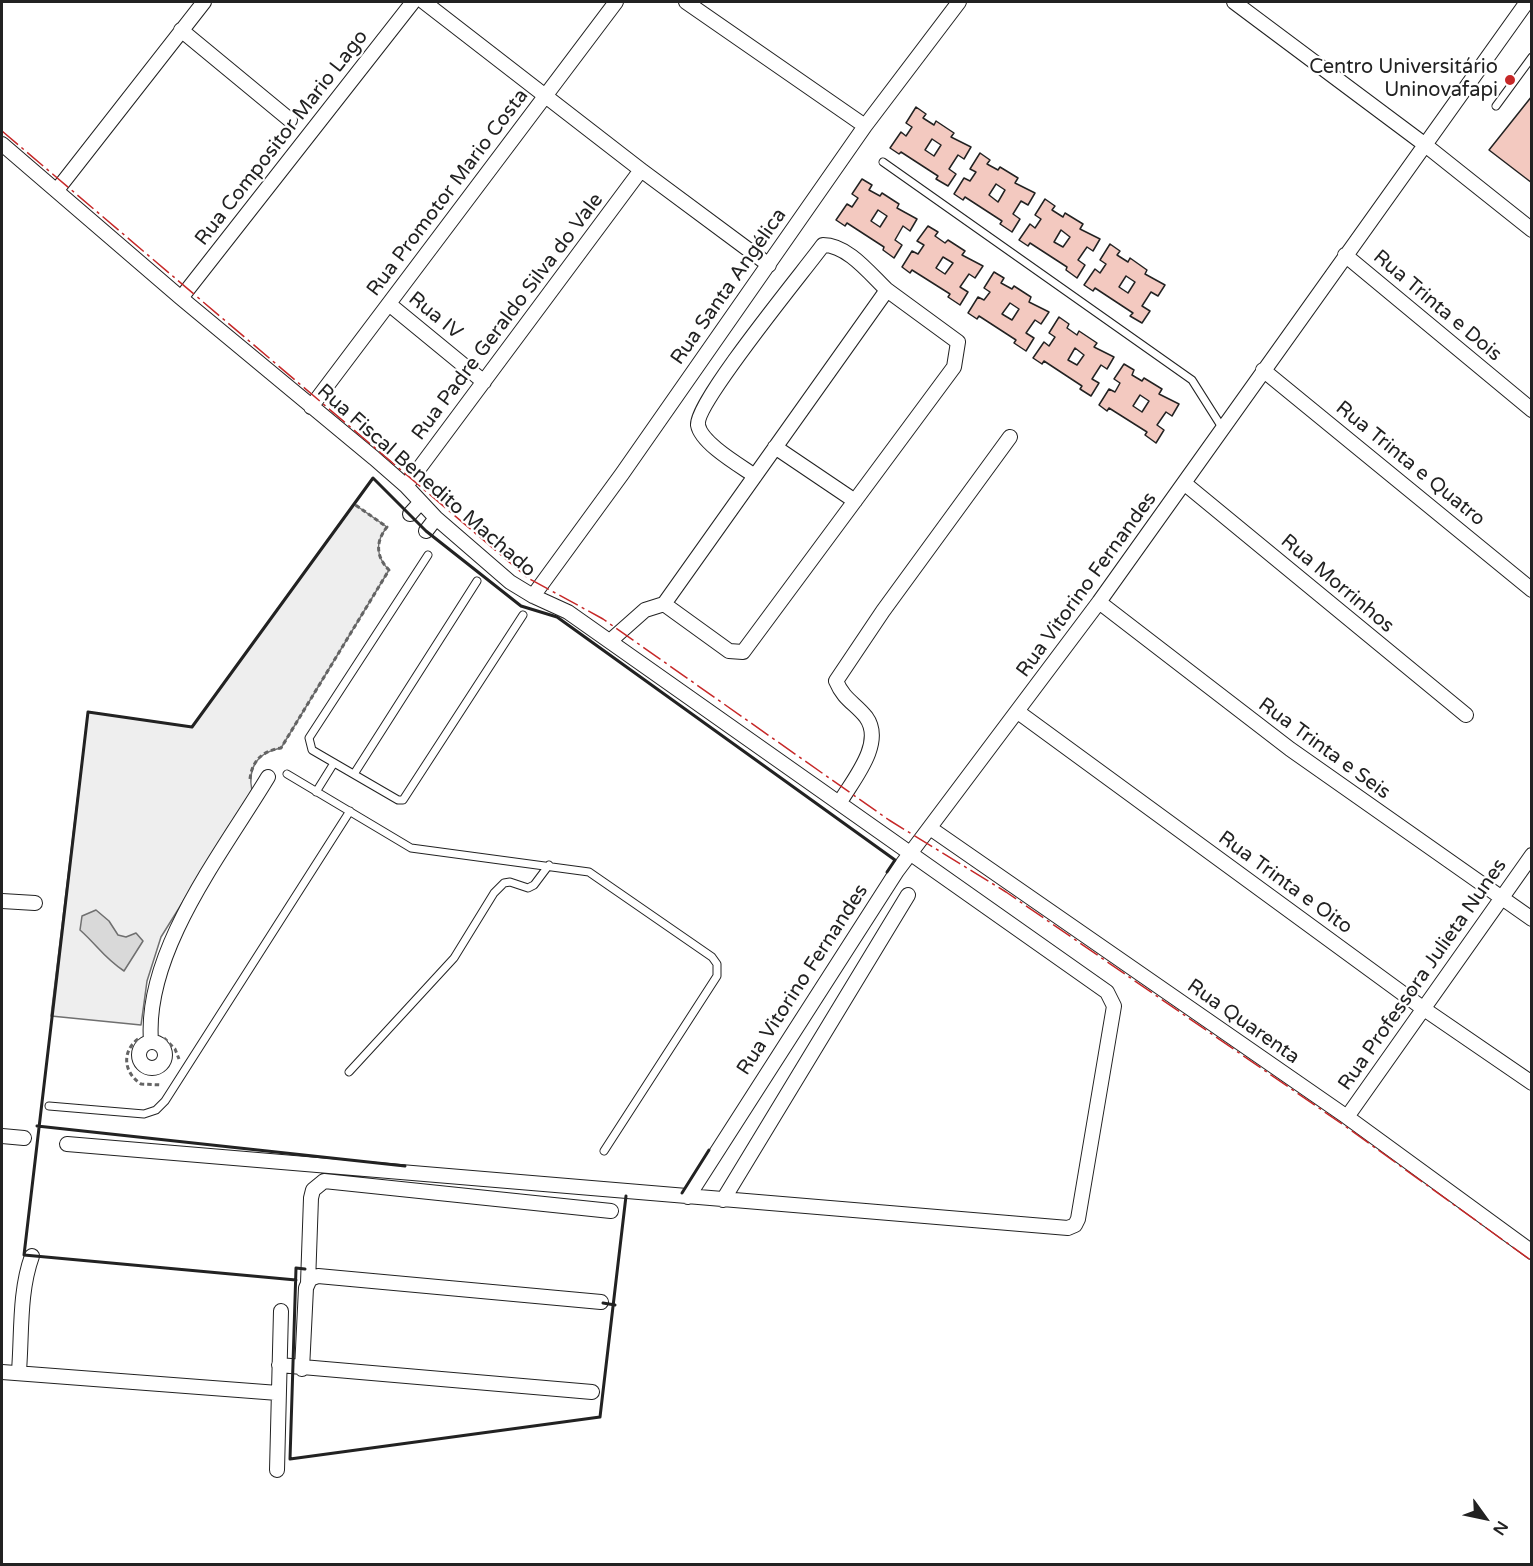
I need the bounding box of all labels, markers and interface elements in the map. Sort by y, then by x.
street label: Rua Compositor Mario Lago [190,25,374,251]
place label: Centro Universitário Uninovafapi [1309,56,1498,103]
marker: Centro Universitário Uninovafapi [1503,73,1517,87]
street label: Rua Promotor Mario Costa [362,85,534,301]
street label: Rua Padre Geraldo Silva do Vale [407,189,609,445]
street label: Rua Santa Angélica [666,204,792,370]
street label: Rua Trinta e Dois [1368,245,1506,367]
street label: Rua IV [403,287,467,345]
street label: Rua Fiscal Benedito Machado [312,379,540,583]
street label: Rua Trinta e Quatro [1330,396,1490,532]
street label: Rua Vitorino Fernandes [1012,488,1162,682]
street label: Rua Morrinhos [1275,530,1399,638]
street label: Rua Trinta e Seis [1253,693,1395,805]
street label: Rua Trinta e Oito [1213,826,1357,940]
street label: Rua Professora Julieta Nunes [1334,855,1512,1095]
street label: Rua Vitorino Fernandes [732,880,874,1080]
street label: Rua Quarenta [1182,974,1304,1070]
north arrow [1455,1488,1515,1548]
text: N [1488,1517,1512,1539]

